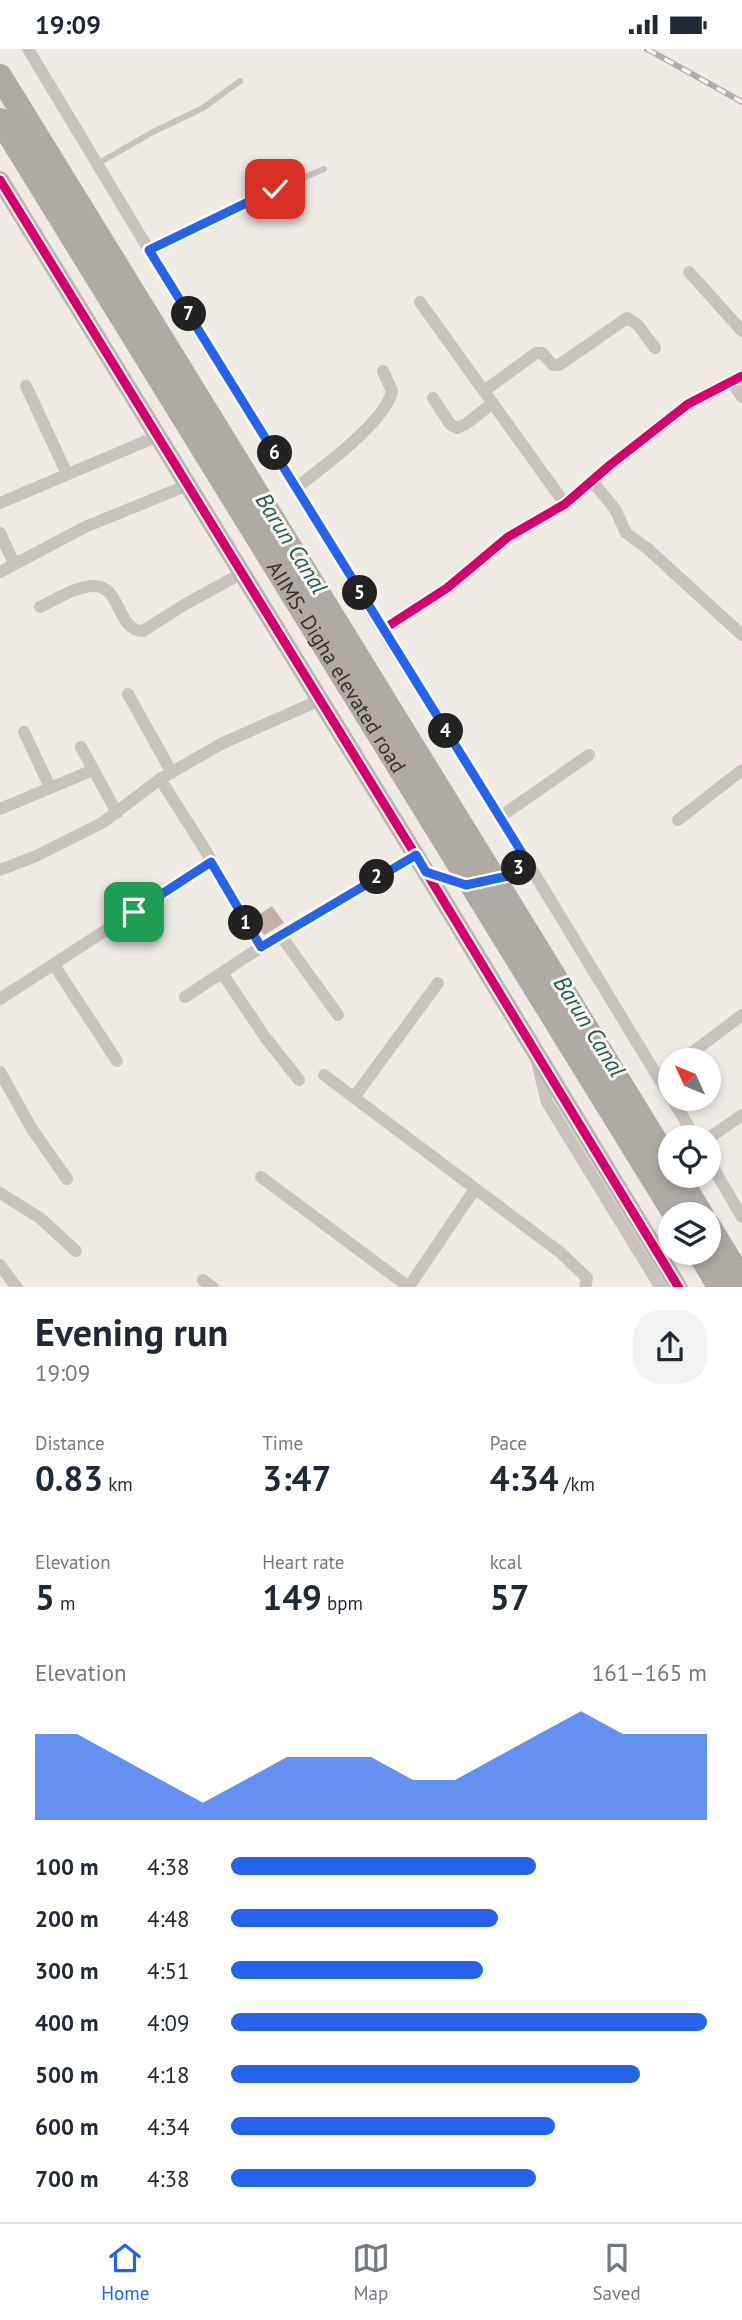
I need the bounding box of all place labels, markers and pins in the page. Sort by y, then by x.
pin [245,159,305,219]
pin: 7 [172,296,206,331]
pin: 6 [258,435,292,471]
pin: 5 [342,575,378,611]
pin: 4 [428,713,464,749]
pin: 3 [502,851,536,885]
pin: 2 [360,859,394,895]
pin [104,882,164,942]
pin: 1 [229,905,264,941]

